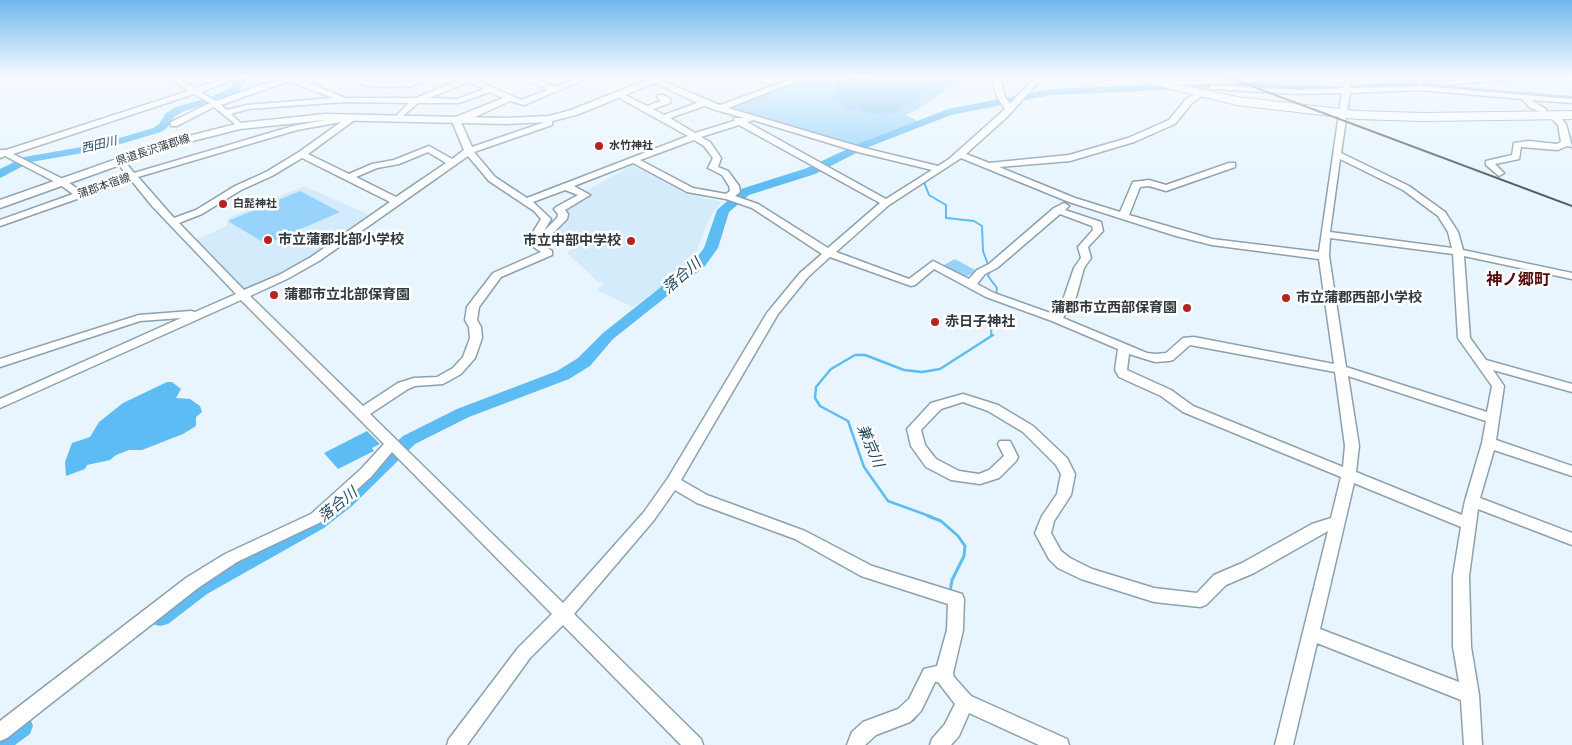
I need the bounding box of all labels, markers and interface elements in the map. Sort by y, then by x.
street label: 県道長沢蒲郡線 [114,132,192,168]
water label: 西田川 [80,134,118,156]
place label: 水竹神社 [609,139,653,153]
marker: 水竹神社 [593,140,605,152]
street label: 蒲郡本宿線 [76,171,132,201]
place label: 白髭神社 [233,197,277,211]
marker: 白髭神社 [217,198,229,210]
place label: 市立蒲郡北部小学校 [278,232,404,248]
place label: 市立中部中学校 [523,233,621,249]
marker: 市立蒲郡北部小学校 [262,234,274,246]
marker: 市立中部中学校 [625,235,637,247]
water label: 落合川 [659,254,705,298]
district label: 神ノ郷町 [1486,270,1550,290]
place label: 蒲郡市立北部保育園 [284,287,410,303]
marker: 蒲郡市立北部保育園 [268,289,280,301]
place label: 市立蒲郡西部小学校 [1296,290,1422,306]
marker: 市立蒲郡西部小学校 [1280,292,1292,304]
place label: 蒲郡市立西部保育園 [1051,300,1177,316]
marker: 蒲郡市立西部保育園 [1181,302,1193,314]
place label: 赤日子神社 [945,314,1015,330]
marker: 赤日子神社 [929,316,941,328]
water label: 兼京川 [853,422,887,470]
water label: 落合川 [315,484,361,526]

